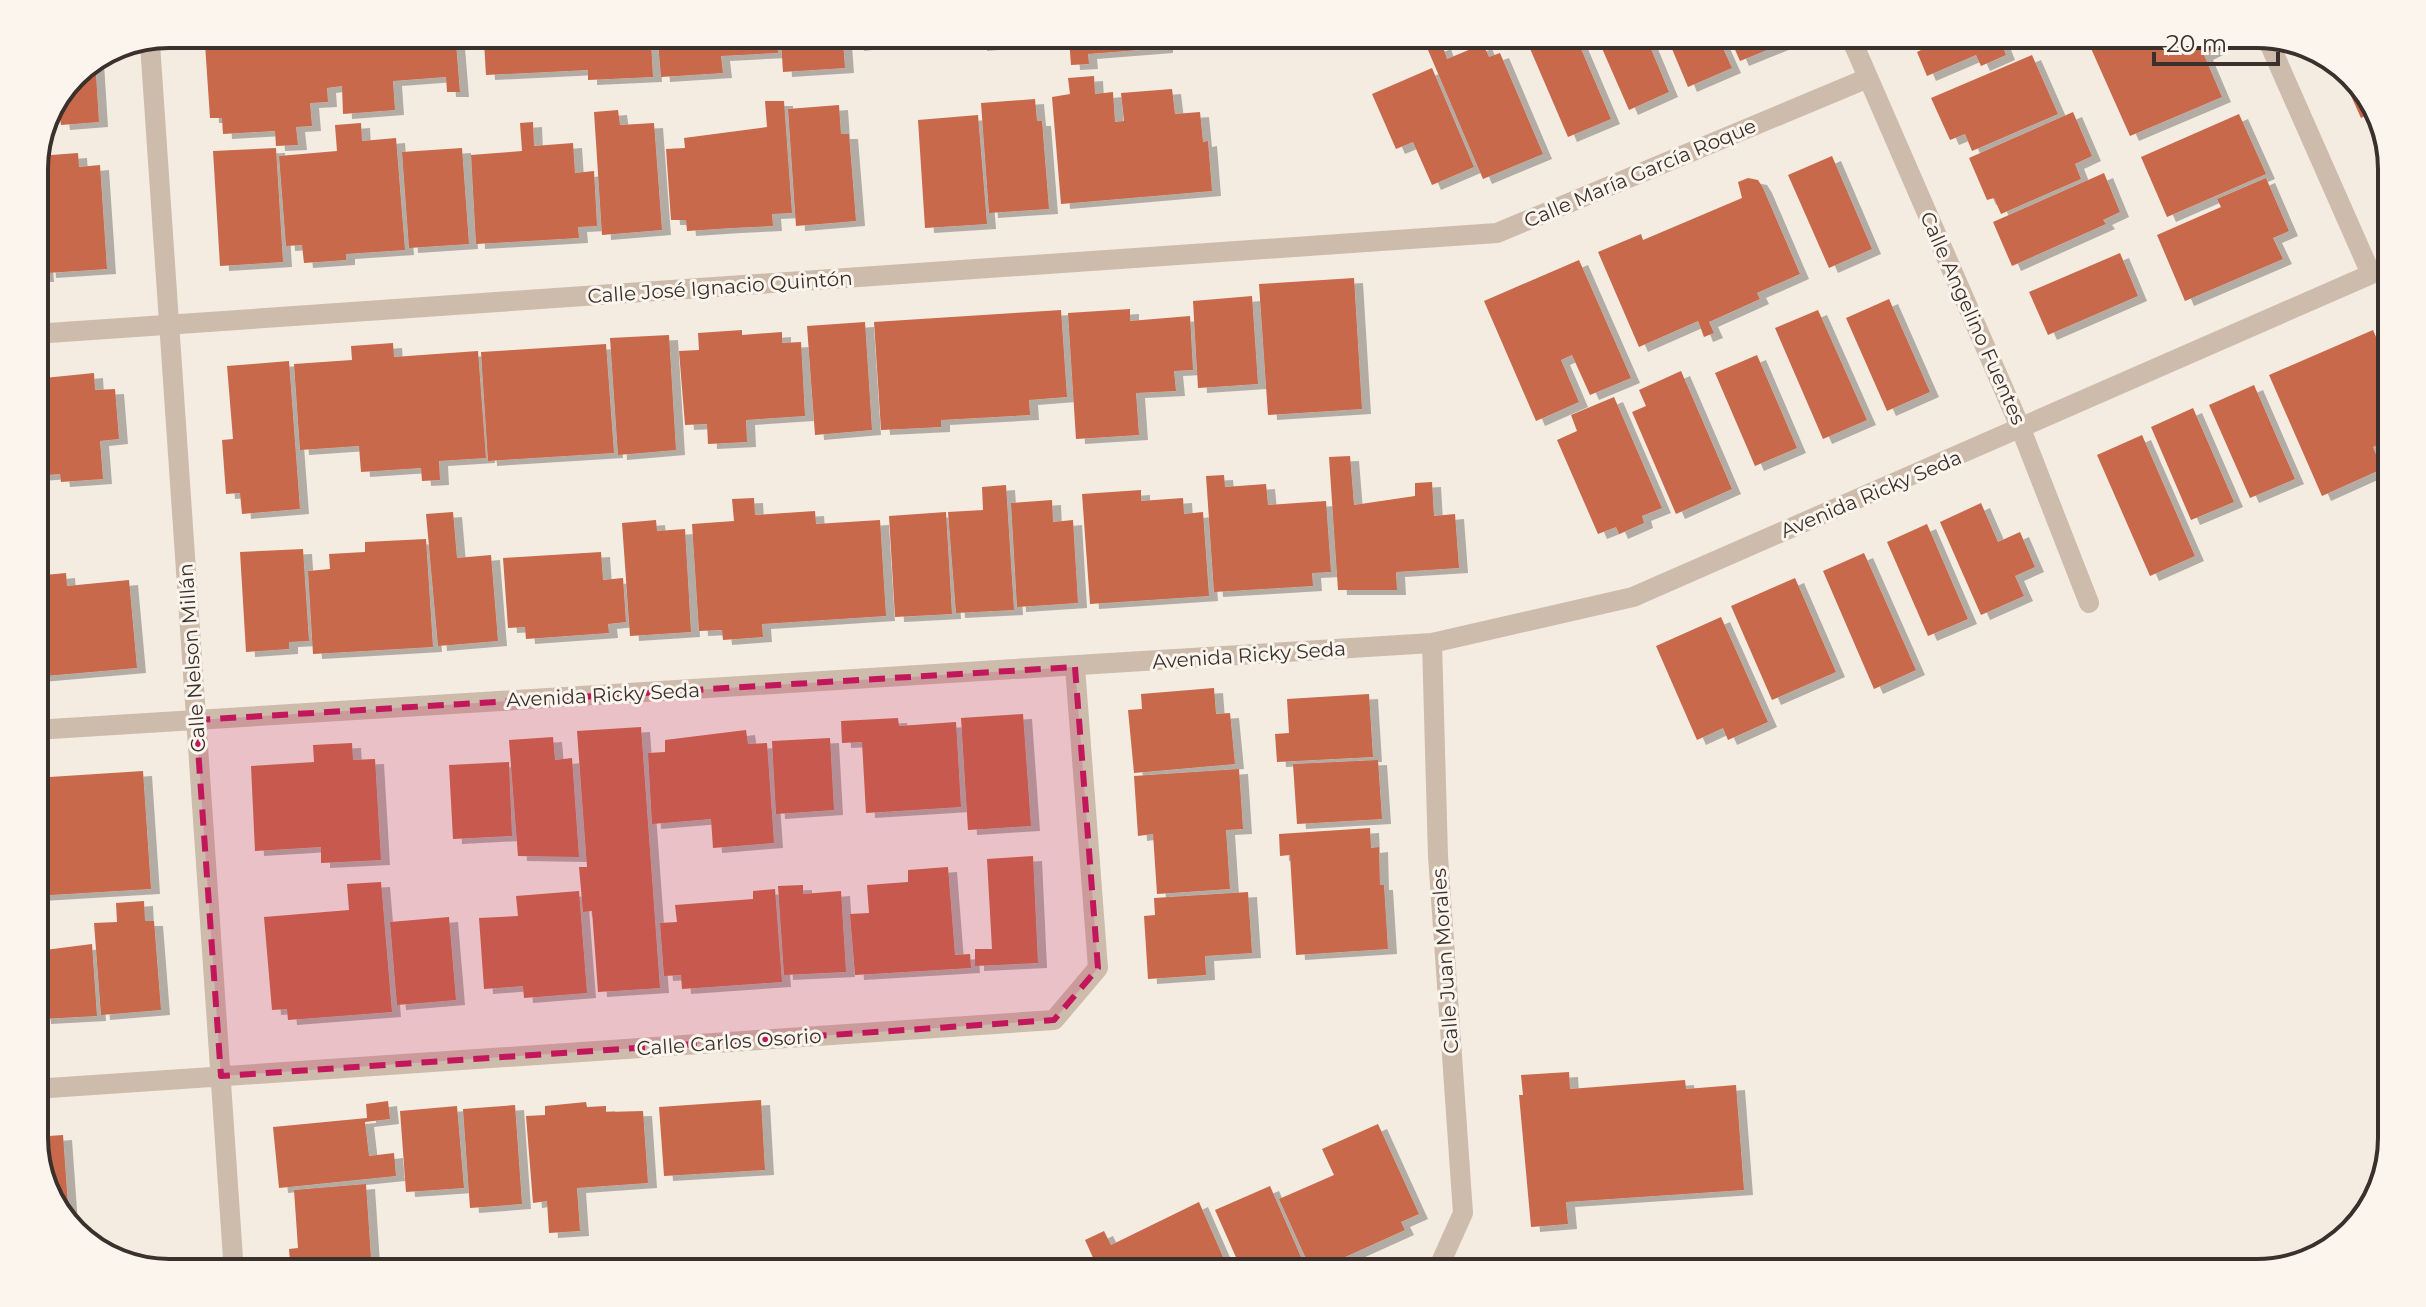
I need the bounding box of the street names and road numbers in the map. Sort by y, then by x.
street label: Calle María García Roque [1520,113,1760,233]
street label: Calle Angelino Fuentes [1915,208,2031,428]
street label: Calle José Ignacio Quintón [587,266,853,308]
street label: Avenida Ricky Seda [1777,445,1965,543]
street label: Calle Nelson Millán [173,563,211,753]
street label: Avenida Ricky Seda [1151,636,1347,674]
street label: Avenida Ricky Seda [505,678,701,712]
street label: Calle Juan Morales [1427,867,1463,1055]
street label: Calle Carlos Osorio [636,1024,822,1060]

